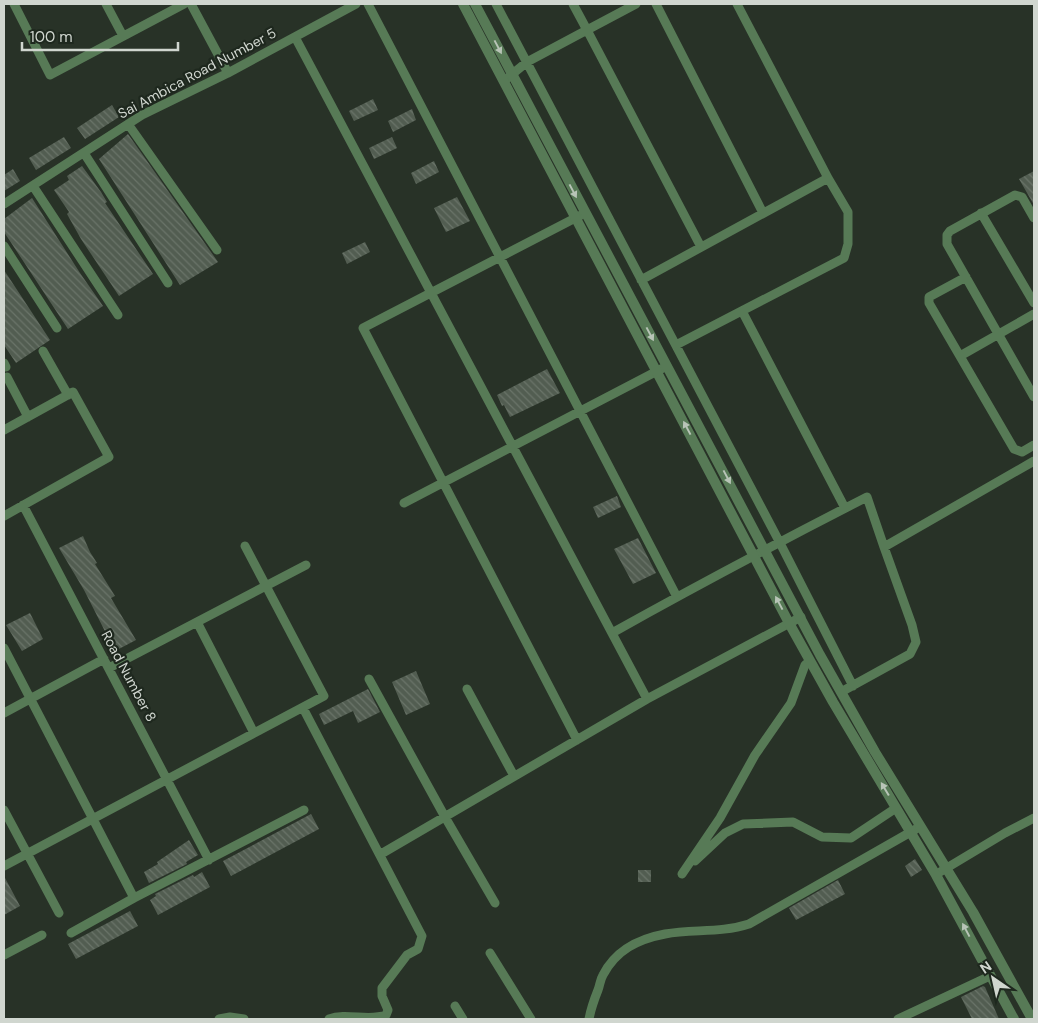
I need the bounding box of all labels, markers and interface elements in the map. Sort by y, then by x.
scale bar [22,20,179,52]
street label: Sai Ambica Road Number 5 [115,24,279,122]
text: 100 m [30,27,73,47]
one-way arrow [493,40,502,53]
one-way arrow [569,183,577,198]
one-way arrow [645,327,654,341]
one-way arrow [683,420,691,435]
one-way arrow [723,470,731,484]
one-way arrow [774,596,783,609]
street label: Road Number 8 [97,627,161,725]
one-way arrow [881,783,890,796]
one-way arrow [961,924,970,937]
north arrow [968,953,1018,1003]
text: N [976,957,995,978]

